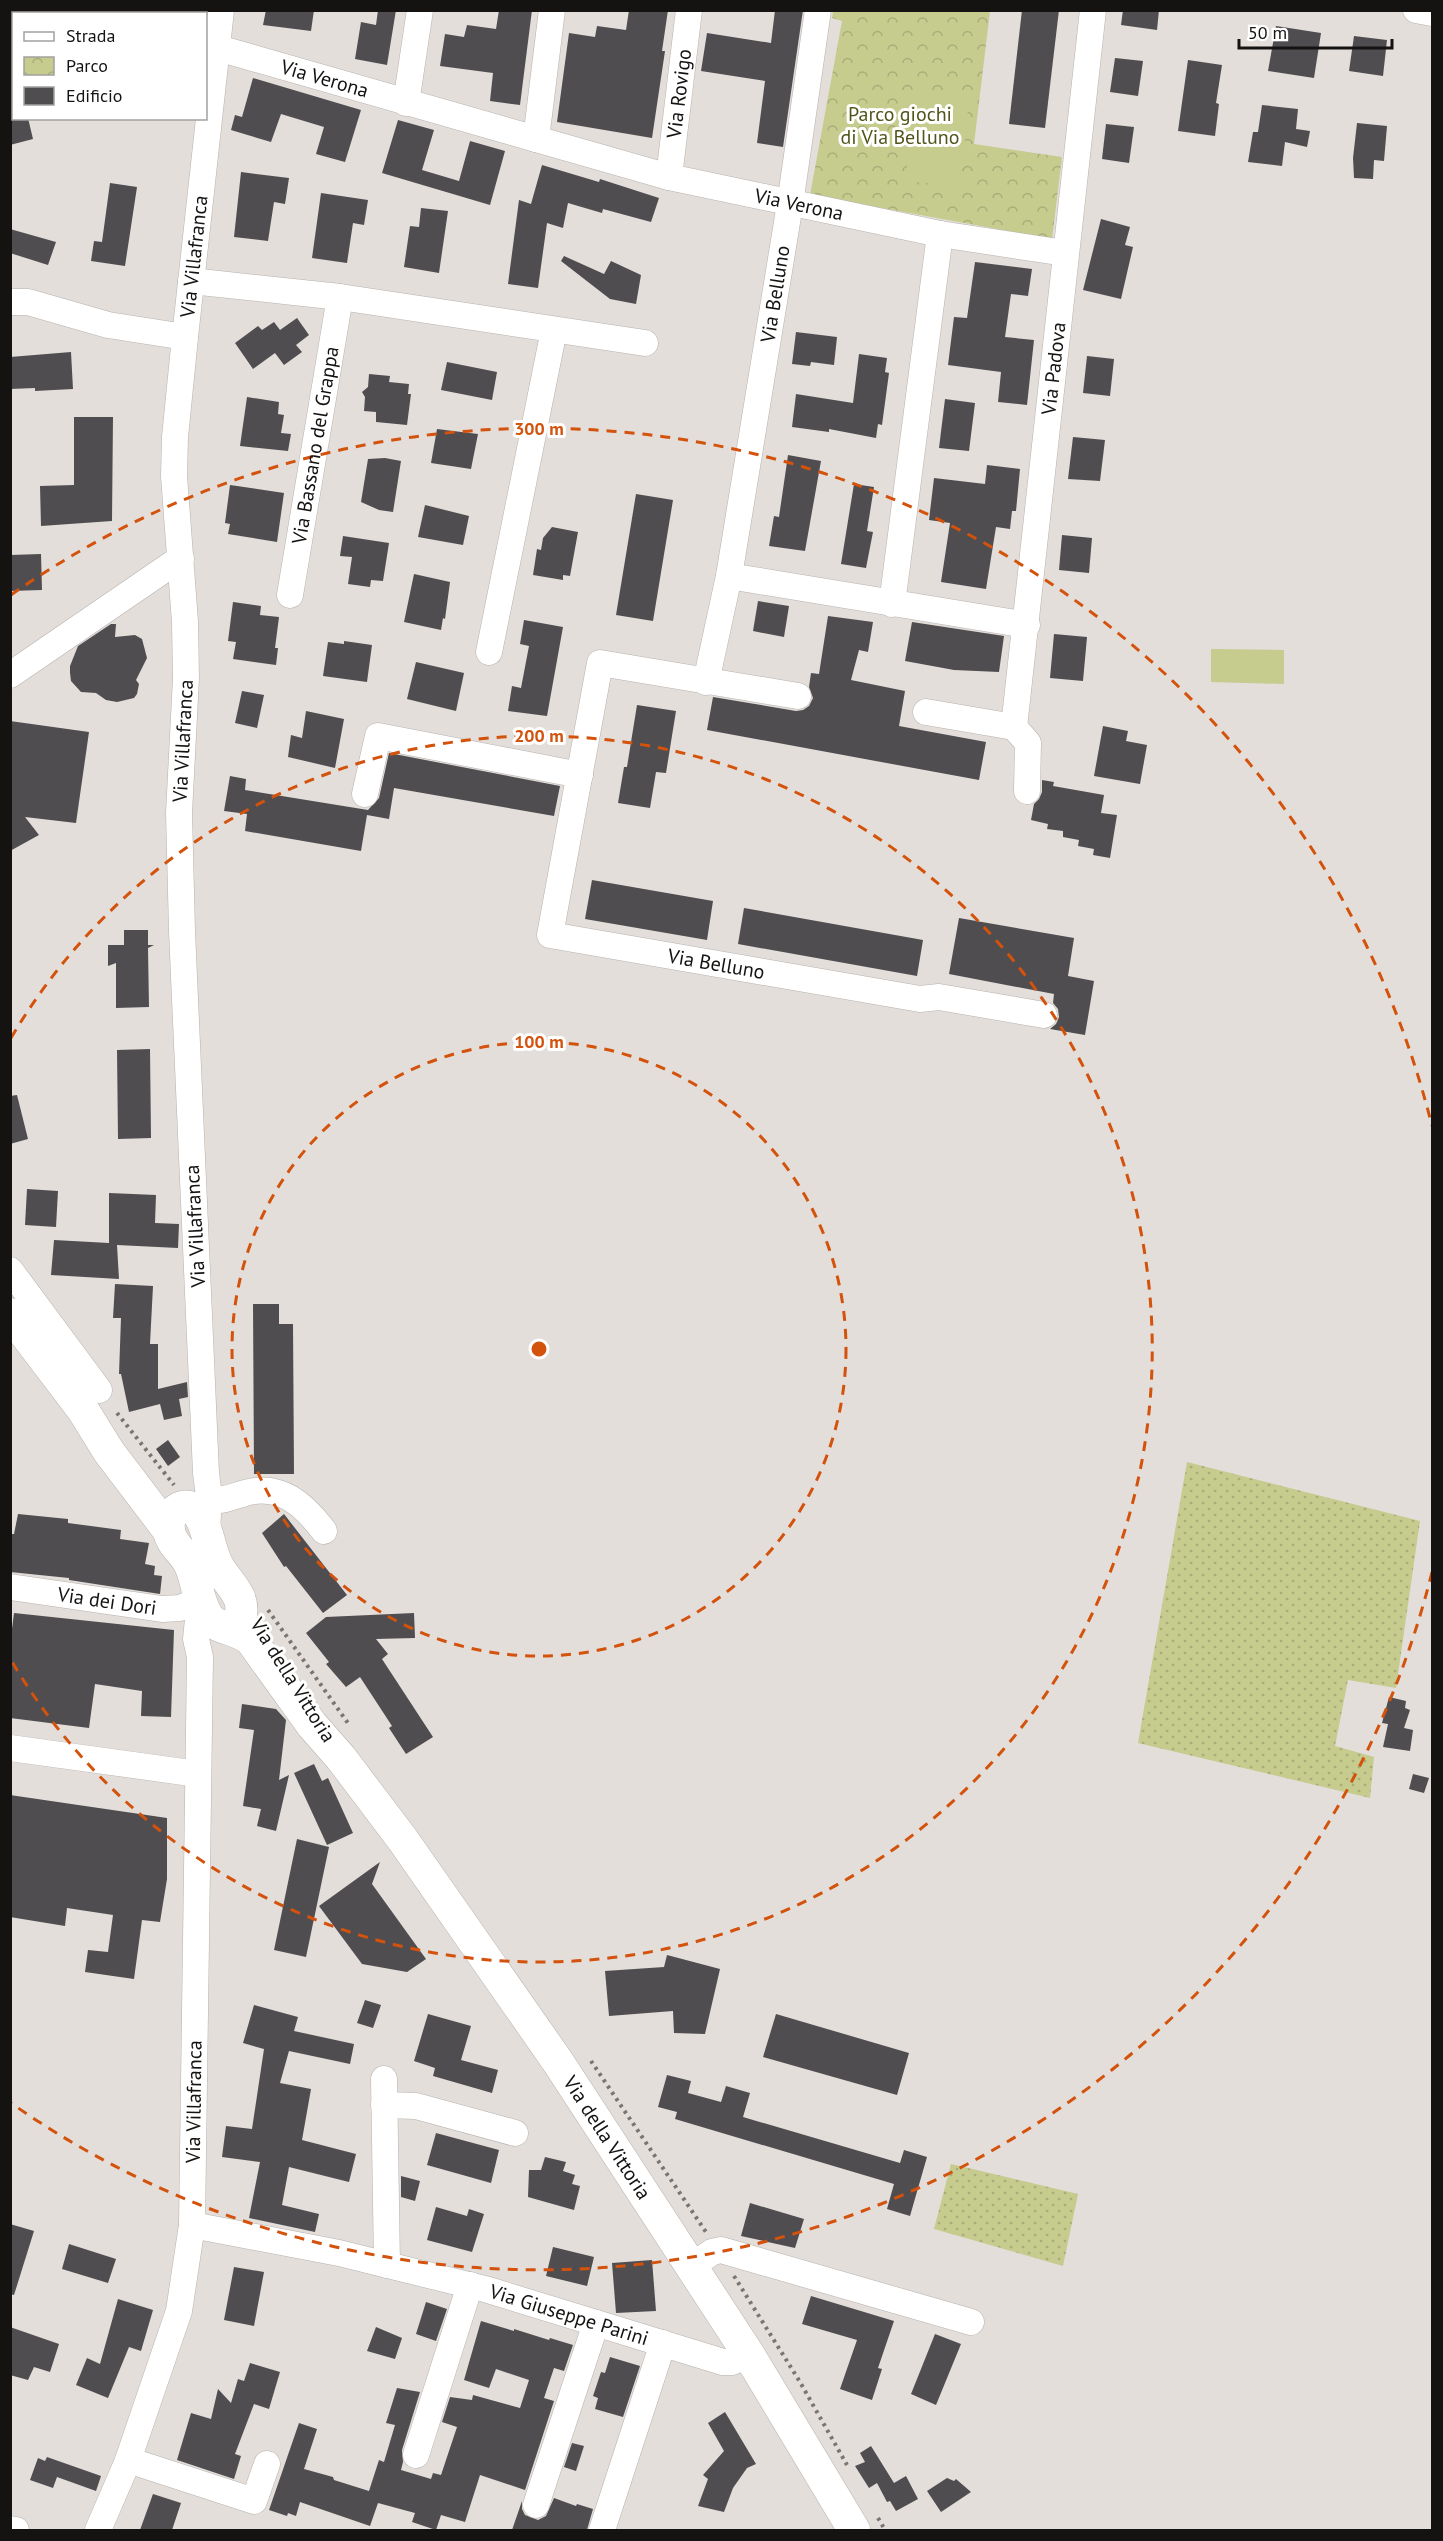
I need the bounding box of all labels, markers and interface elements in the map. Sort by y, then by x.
legend [12,12,207,120]
scale bar [1239,12,1392,50]
text: 50 m [1248,21,1287,44]
text: Strada [66,24,115,47]
street label: Via Rovigo [661,47,697,141]
street label: Via Verona [277,53,372,103]
text: Parco [66,54,108,77]
text: Edificio [66,84,122,107]
park label: Parco giochi di Via Belluno [841,101,959,150]
street label: Via Verona [751,182,846,226]
street label: Via Villafranca [174,194,214,320]
street label: Via Belluno [754,244,796,345]
street label: Via Padova [1035,321,1072,417]
street label: Via Bassano del Grappa [286,344,345,547]
text: 300 m [514,417,564,440]
street label: Via Villafranca [167,679,199,804]
text: 200 m [514,724,564,747]
street label: Via Belluno [665,942,767,985]
text: 100 m [514,1030,564,1053]
street label: Via Villafranca [179,1164,211,1289]
centre of rings [529,1339,549,1359]
street label: Via dei Dori [55,1581,158,1621]
street label: Via della Vittoria [244,1612,342,1747]
street label: Via Villafranca [180,2040,208,2164]
street label: Via della Vittoria [557,2070,657,2204]
street label: Via Giuseppe Parini [485,2278,652,2351]

